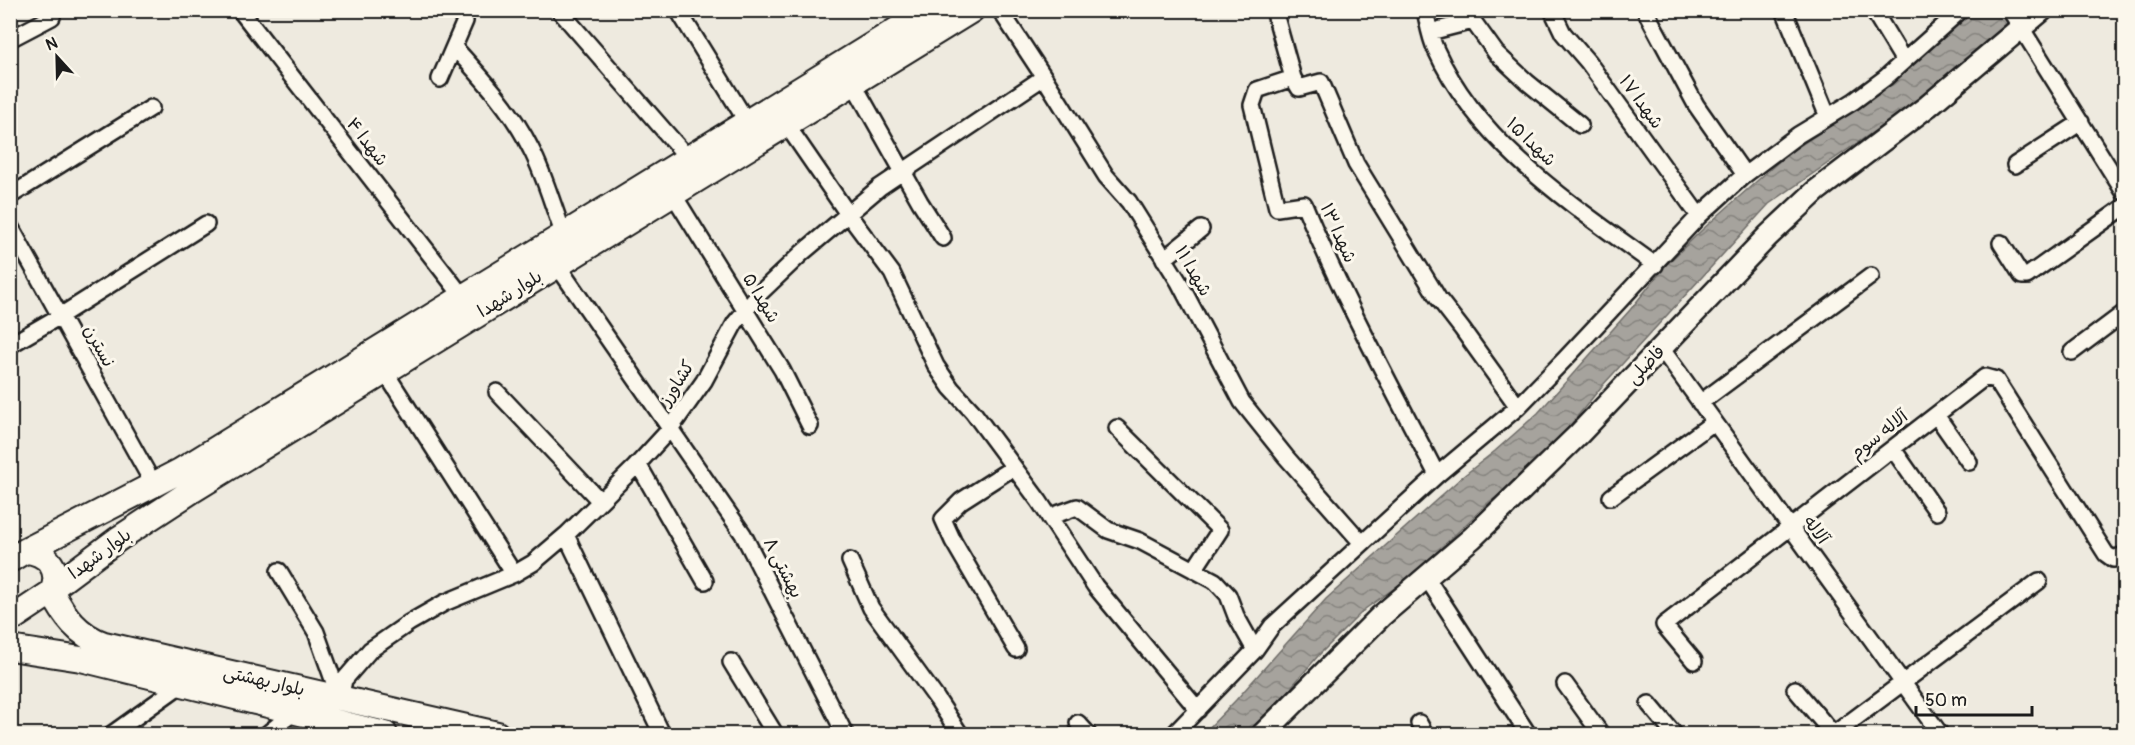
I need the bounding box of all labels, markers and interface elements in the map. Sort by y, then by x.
north arrow [27,27,87,87]
text: N [43,33,61,55]
street label: شهدا ۱۷ [1614,71,1668,133]
street label: شهدا ۴ [341,113,393,171]
street label: شهدا ۱۵ [1501,113,1561,171]
street label: شهدا ۱۳ [1315,200,1361,266]
street label: شهدا ۱۱ [1169,241,1217,301]
street label: بلوار شهدا [473,265,547,323]
street label: شهدا ۵ [737,269,785,327]
street label: نسترن [78,321,120,371]
street label: فاضلی [1622,340,1670,390]
street label: کشاورز [653,356,700,412]
street label: آلاله سوم [1845,404,1915,467]
street label: آلاله [1798,511,1835,550]
street label: بلوار شهدا [64,523,136,585]
street label: بهشتی ۸ [758,534,808,602]
street label: بلوار بهشتی [221,660,307,702]
scale bar [1916,679,2032,717]
text: 50 m [1925,689,1967,712]

